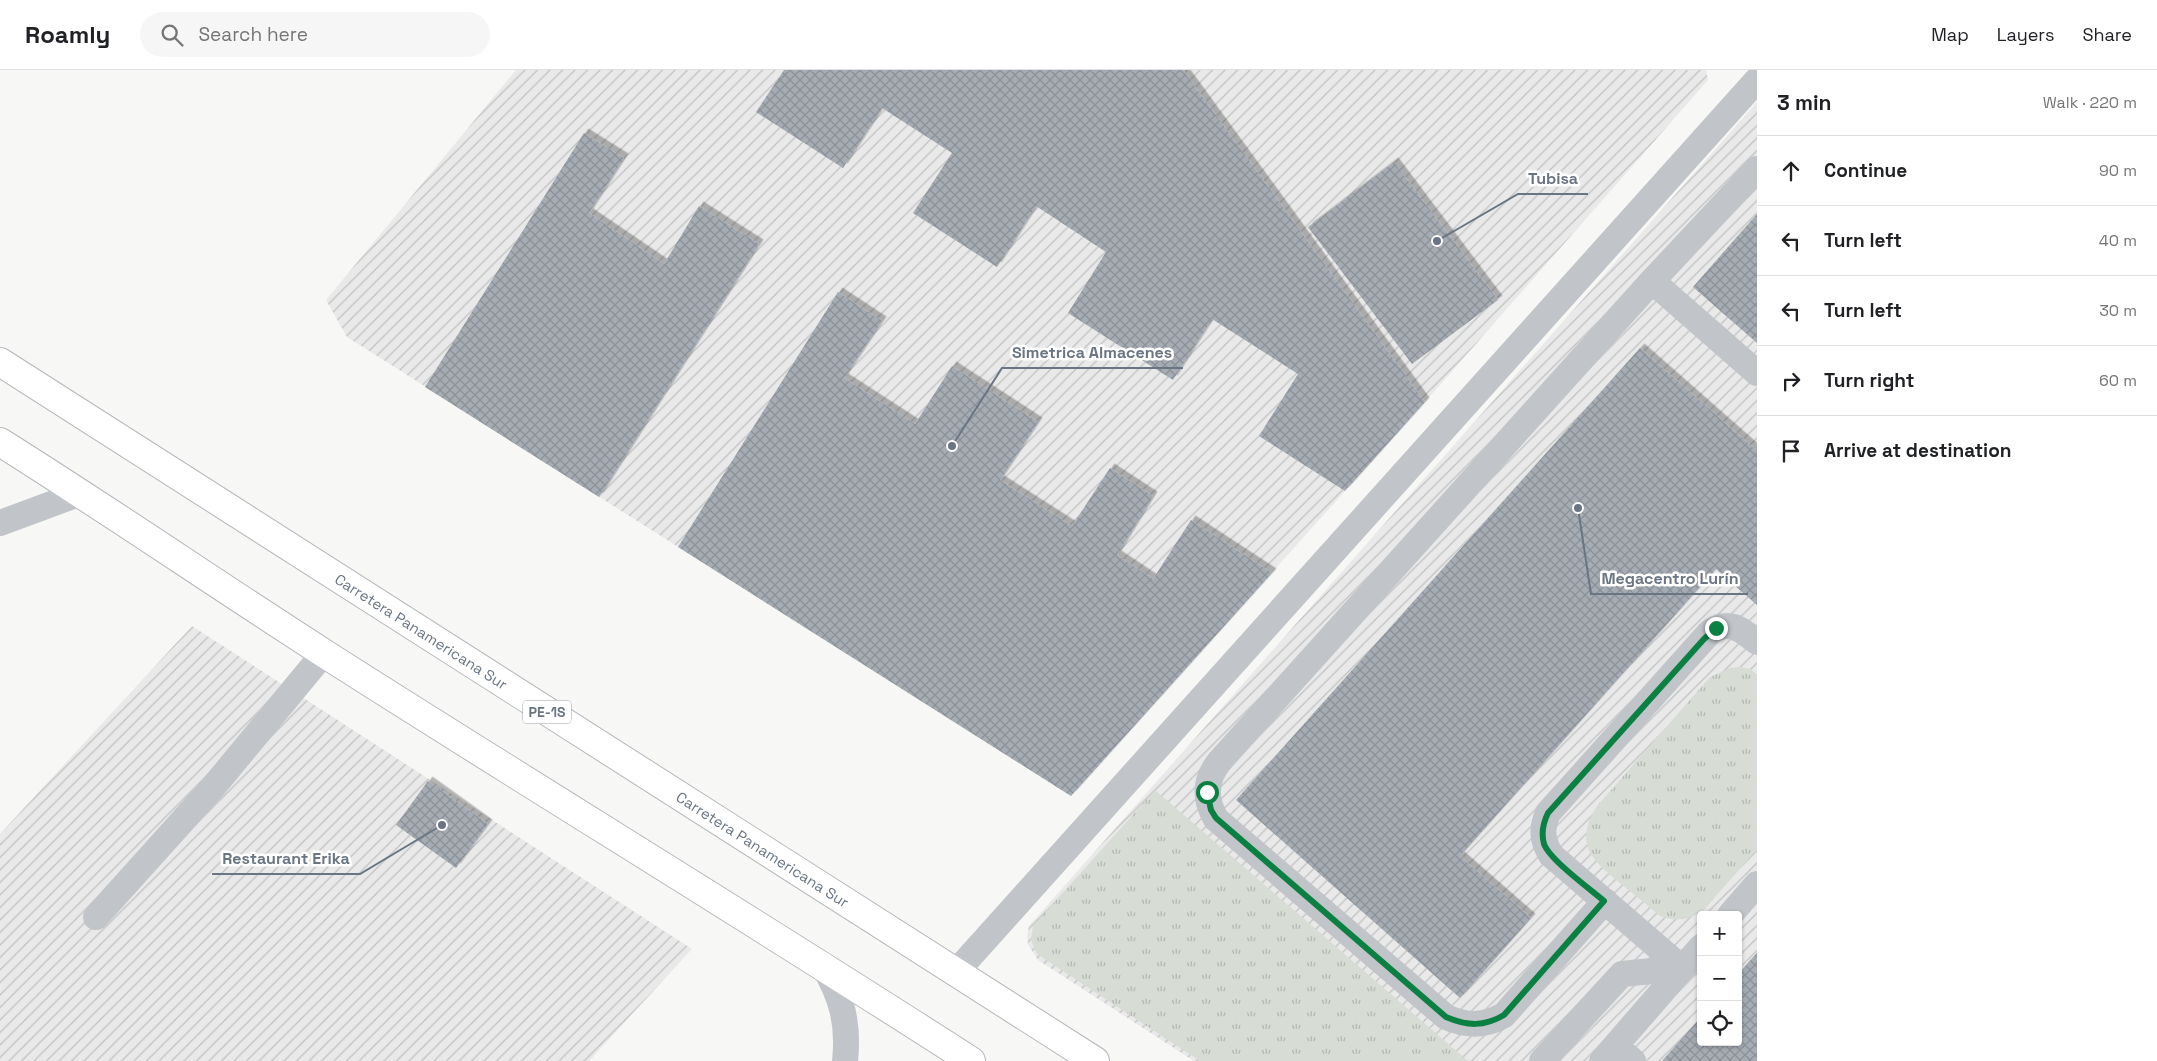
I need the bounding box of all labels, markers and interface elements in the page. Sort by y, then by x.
search box [140,12,490,57]
text: Roamly [25,19,110,50]
icon: search [158,21,186,49]
text: Search here [198,22,308,47]
text: Map [1931,23,1969,46]
text: Layers [1997,23,2054,46]
text: Share [2082,23,2132,46]
text: 3 min [1777,89,1832,116]
text: Walk · 220 m [2043,92,2137,113]
icon: ahead [1777,157,1805,185]
text: Continue [1824,158,1907,183]
text: 90 m [2099,160,2137,181]
callout: Tubisa [1518,163,1588,194]
text: Tubisa [1528,168,1578,189]
icon: left [1777,227,1805,255]
text: Turn left [1824,228,1902,253]
text: 40 m [2099,230,2137,251]
icon: left [1777,297,1805,325]
text: Turn left [1824,298,1902,323]
text: 30 m [2099,300,2137,321]
callout: Simetrica Almacenes [1002,337,1183,368]
text: Simetrica Almacenes [1012,342,1172,363]
icon: right [1777,367,1805,395]
text: Turn right [1824,368,1914,393]
text: 60 m [2099,370,2137,391]
icon: arrive [1777,437,1805,465]
text: Arrive at destination [1824,438,2012,463]
callout: Megacentro Lurín [1591,563,1748,594]
text: Megacentro Lurín [1601,568,1739,589]
street label: Carretera Panamericana Sur [332,569,512,693]
route end [1705,617,1728,640]
road number: PE-1S [523,700,571,724]
route start [1196,781,1219,804]
street label: Carretera Panamericana Sur [673,787,853,911]
callout: Restaurant Erika [212,843,360,874]
text: Restaurant Erika [222,848,350,869]
map controls [1697,911,1742,1046]
button: + [1697,911,1742,956]
button: − [1697,956,1742,1001]
button: locate [1697,1001,1742,1046]

